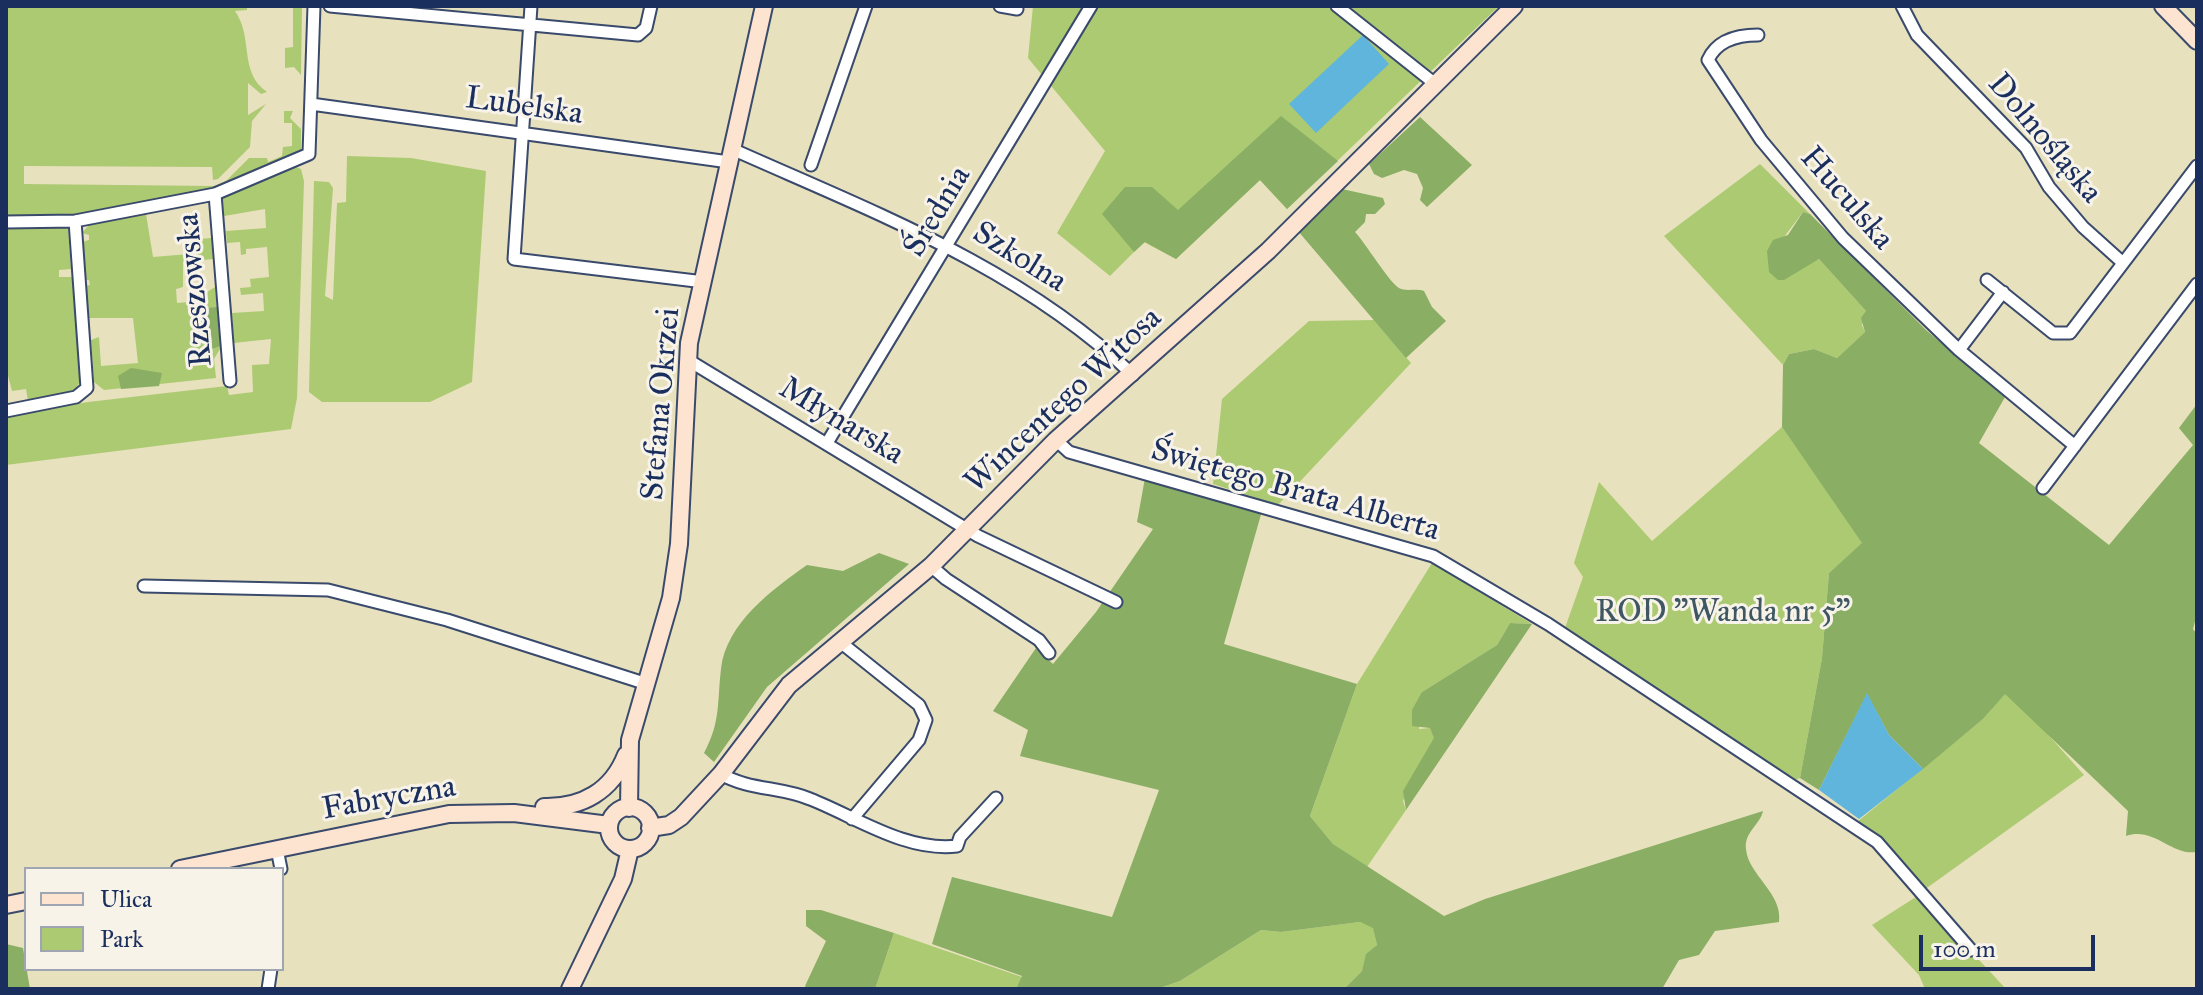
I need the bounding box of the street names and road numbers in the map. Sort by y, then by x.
street label: Dolnośląska [1979,66,2109,212]
street label: Lubelska [463,80,585,134]
street label: Huculska [1791,140,1901,258]
street label: Średnia [896,160,980,264]
street label: Rzeszowska [170,211,222,369]
street label: Szkolna [965,214,1073,302]
street label: Wincentego Witosa [958,300,1170,502]
street label: Stefana Okrzei [634,306,690,502]
street label: Młynarska [772,370,910,474]
street label: Świętego Brata Alberta [1146,431,1444,551]
street label: Fabryczna [319,768,459,830]

